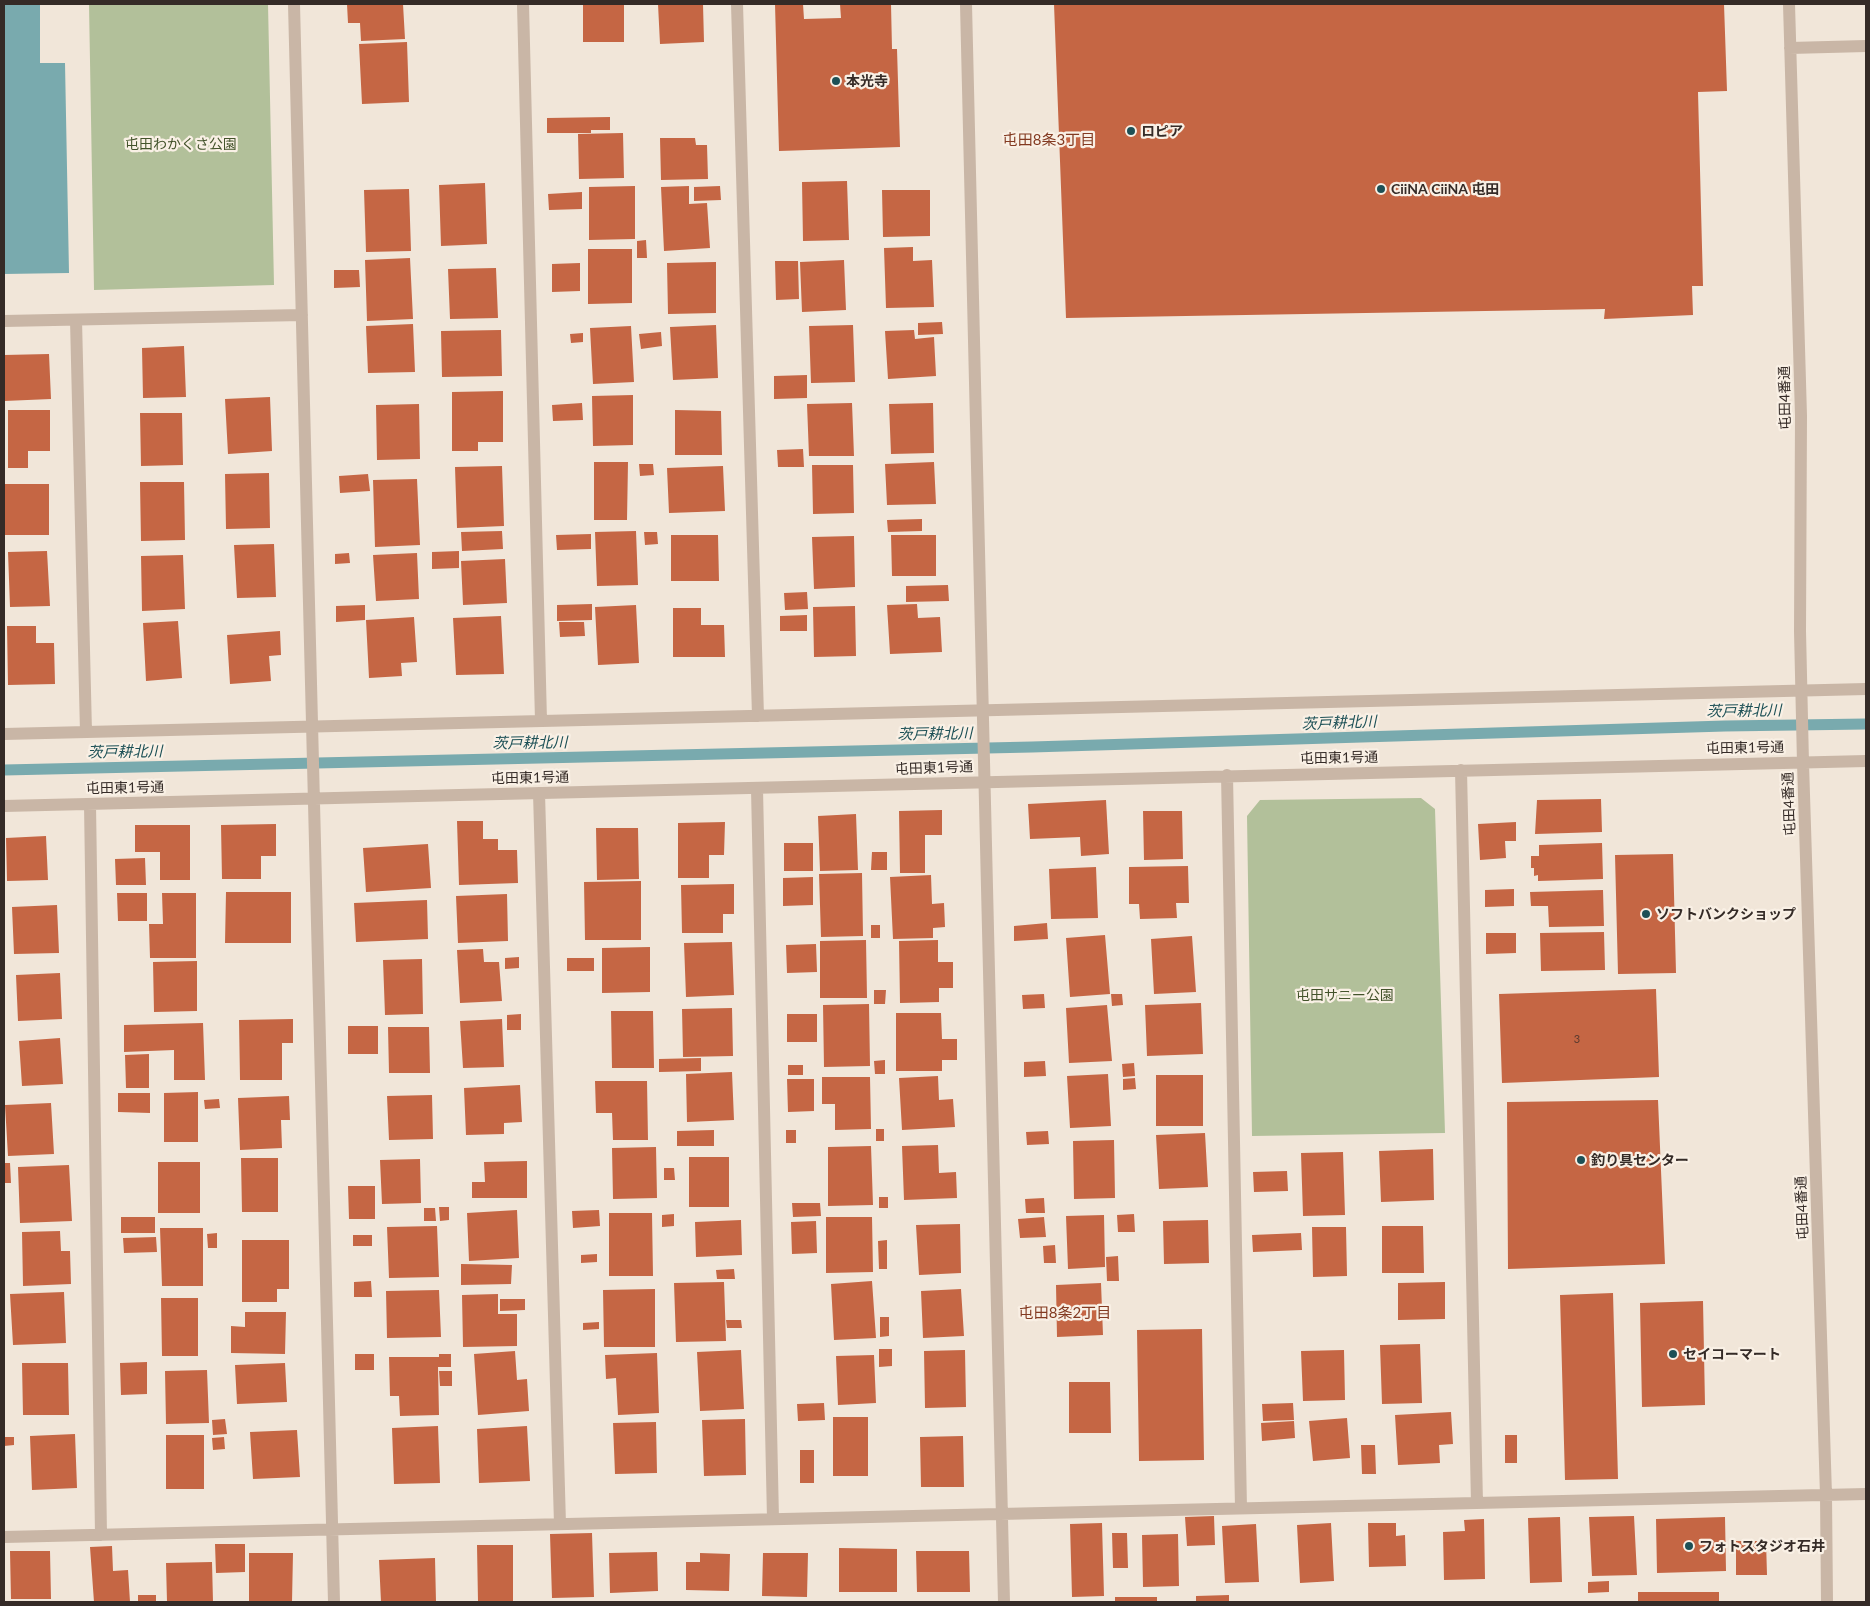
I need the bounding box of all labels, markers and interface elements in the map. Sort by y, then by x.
place label: 本光寺 [846,73,888,89]
marker: 本光寺 [830,75,842,87]
place label: ロピア [1141,123,1183,139]
marker: ロピア [1125,125,1137,137]
district label: 屯田8条3丁目 [1003,131,1095,149]
park label: 屯田わかくさ公園 [125,136,237,152]
place label: CiiNA CiiNA 屯田 [1391,181,1499,197]
marker: CiiNA CiiNA 屯田 [1375,183,1387,195]
street label: 屯田4番通 [1776,366,1794,430]
water label: 茨戸耕北川 [1706,701,1782,721]
water label: 茨戸耕北川 [1301,713,1377,733]
water label: 茨戸耕北川 [897,724,973,744]
water label: 茨戸耕北川 [492,733,568,753]
street label: 屯田東1号通 [1706,739,1784,757]
water label: 茨戸耕北川 [87,742,163,762]
street label: 屯田東1号通 [1300,749,1378,767]
street label: 屯田東1号通 [895,758,973,778]
street label: 屯田東1号通 [491,769,569,787]
street label: 屯田4番通 [1779,772,1799,836]
street label: 屯田東1号通 [86,779,164,797]
place label: ソフトバンクショップ [1656,906,1796,922]
marker: ソフトバンクショップ [1640,908,1652,920]
park label: 屯田サニー公園 [1296,987,1394,1003]
house number: 3 [1574,1032,1580,1046]
place label: 釣り具センター [1591,1152,1689,1168]
marker: 釣り具センター [1575,1154,1587,1166]
street label: 屯田4番通 [1792,1176,1812,1240]
district label: 屯田8条2丁目 [1019,1304,1111,1322]
place label: セイコーマート [1683,1346,1781,1362]
marker: セイコーマート [1667,1348,1679,1360]
place label: フォトスタジオ石井 [1699,1538,1825,1554]
marker: フォトスタジオ石井 [1683,1540,1695,1552]

